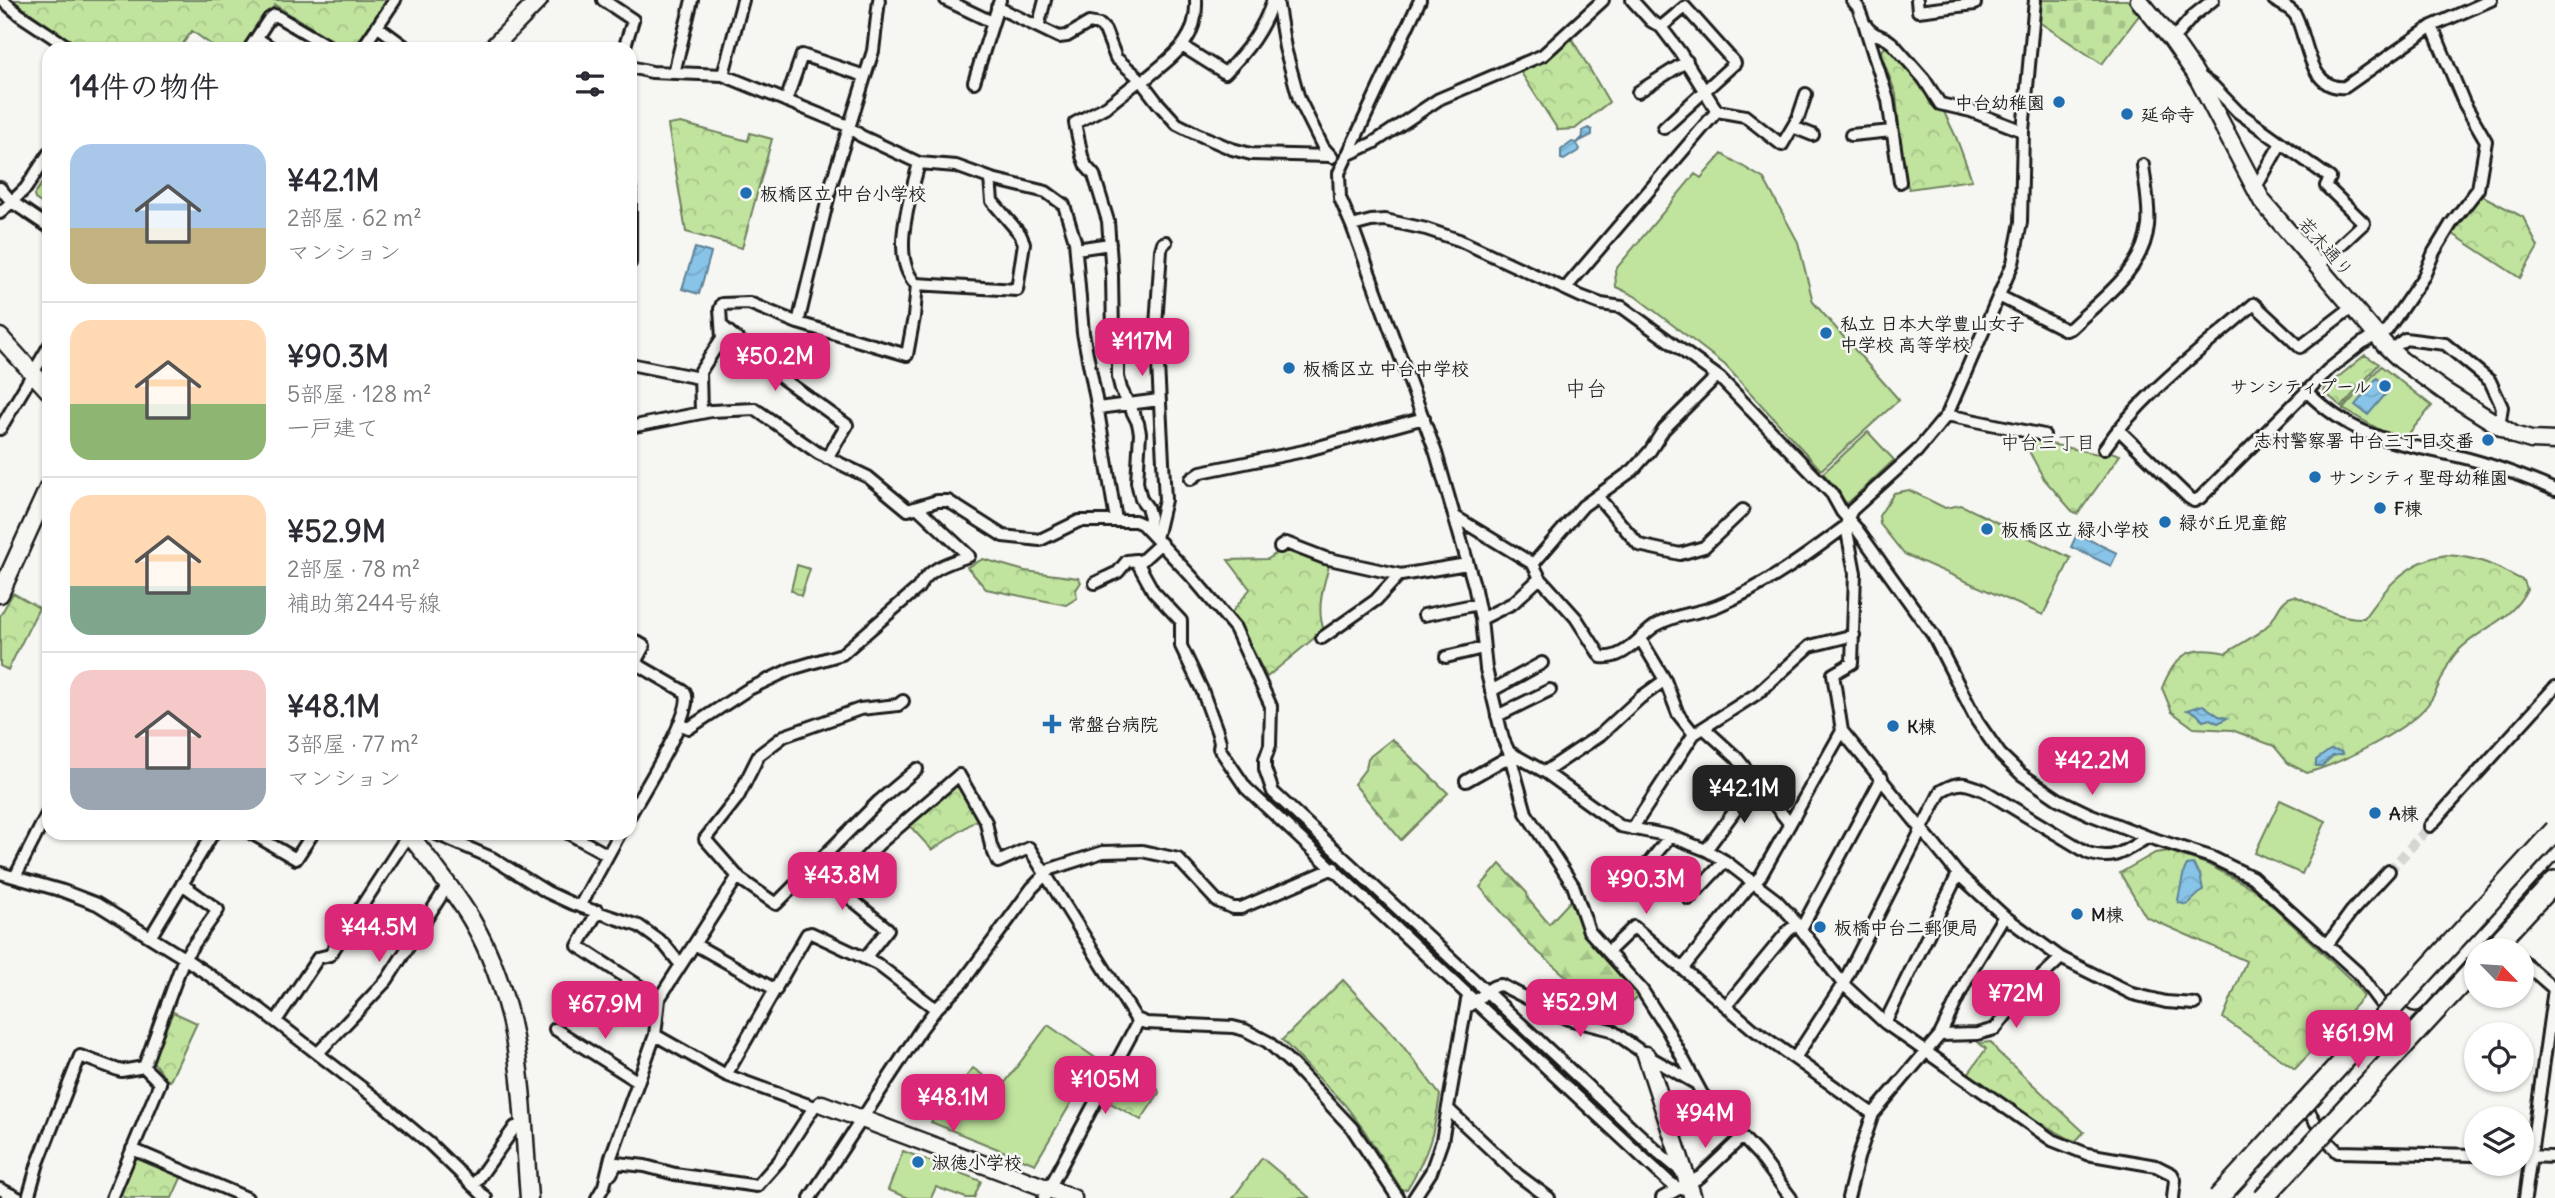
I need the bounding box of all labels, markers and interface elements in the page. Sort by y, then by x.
icon: filters [571,65,609,103]
text: 14件の物件 [70,67,219,105]
place label: 中台幼稚園 [1955,91,2045,114]
marker: 中台幼稚園 [2051,94,2067,110]
place label: 延命寺 [2141,103,2195,126]
marker: 延命寺 [2119,106,2135,122]
text: ¥42.1M [287,161,380,199]
icon: home [126,172,210,256]
place label: 板橋区立 中台小学校 [760,182,926,205]
marker: 板橋区立 中台小学校 [738,185,754,201]
text: 2部屋 · 62 m² [287,203,422,232]
street label: 若木通り [2294,212,2358,282]
text: マンション [287,237,401,266]
place label: 私立 日本大学豊山女子 中学校 高等学校 [1840,312,2024,356]
pin: ¥117M [1093,318,1191,378]
marker: 私立 日本大学豊山女子 中学校 高等学校 [1818,325,1834,341]
text: ¥117M [1111,326,1173,355]
pin: ¥50.2M [718,334,832,393]
text: ¥90.3M [287,337,389,375]
text: ¥50.2M [736,341,814,370]
icon: home [126,348,210,432]
place label: 板橋区立 中台中学校 [1303,357,1469,380]
marker: 板橋区立 中台中学校 [1281,360,1297,376]
district label: 中台 [1565,375,1607,402]
place label: サンシティプール [2230,375,2371,398]
marker: サンシティプール [2377,378,2393,394]
text: 5部屋 · 128 m² [287,379,432,408]
text: 一戸建て [287,413,379,442]
place label: 志村警察署 中台三丁目交番 [2254,429,2474,452]
district label: 中台三丁目 [2000,430,2096,454]
marker: 志村警察署 中台三丁目交番 [2480,432,2496,448]
place label: サンシティ聖母幼稚園 [2329,466,2508,489]
marker: サンシティ聖母幼稚園 [2307,469,2323,485]
place label: F棟 [2394,497,2422,520]
marker: F棟 [2372,500,2388,516]
place label: 緑が丘児童館 [2179,511,2287,534]
text: ¥52.9M [287,512,386,550]
marker: 緑が丘児童館 [2157,514,2173,530]
place label: 板橋区立 緑小学校 [2001,518,2149,541]
marker: 板橋区立 緑小学校 [1979,521,1995,537]
icon: home [126,523,210,607]
text: 2部屋 · 78 m² [287,554,420,583]
text: 補助第244号線 [287,588,441,617]
text: ¥48.1M [287,687,380,725]
icon: home [126,698,210,782]
place label: 常盤台病院 [1068,713,1158,736]
marker: 常盤台病院 [1042,714,1062,734]
place label: K棟 [1907,715,1936,738]
marker: K棟 [1885,718,1901,734]
text: 3部屋 · 77 m² [287,729,419,758]
pin: ¥42.2M [2035,738,2149,797]
text: ¥42.2M [2054,745,2130,774]
text: マンション [287,763,401,792]
pin: ¥42.1M [1687,766,1801,825]
text: ¥42.1M [1708,773,1780,802]
place label: A棟 [2389,802,2419,825]
marker: A棟 [2367,805,2383,821]
pin: ¥43.8M [785,852,899,912]
pin: ¥90.3M [1589,856,1703,916]
text: ¥43.8M [804,860,880,889]
text: ¥90.3M [1607,864,1685,893]
place label: M棟 [2091,903,2124,926]
pin: ¥44.5M [322,904,436,964]
marker: M棟 [2069,906,2085,922]
text: ¥44.5M [341,912,417,941]
place label: 板橋中台二郵便局 [1834,916,1978,939]
marker: 板橋中台二郵便局 [1812,919,1828,935]
north arrow [2464,938,2534,1008]
map controls [2464,938,2534,1176]
pin: ¥72M [1975,970,2057,1030]
text: ¥72M [1988,978,2044,1007]
pin: ¥52.9M [1523,979,1637,1039]
pin: ¥67.9M [548,982,662,1041]
text: ¥52.9M [1542,987,1618,1016]
text: ¥67.9M [568,989,642,1018]
pin: ¥61.9M [2301,1010,2415,1070]
text: ¥61.9M [2322,1018,2394,1047]
button: locate [2464,1022,2534,1092]
pin: ¥105M [1056,1056,1154,1116]
text: ¥105M [1070,1064,1140,1093]
pin: ¥48.1M [896,1074,1010,1134]
text: ¥48.1M [917,1082,989,1111]
pin: ¥94M [1664,1090,1746,1150]
text: ¥94M [1676,1098,1734,1127]
button: layers [2464,1106,2534,1176]
place label: 淑徳小学校 [932,1151,1022,1174]
marker: 淑徳小学校 [910,1154,926,1170]

